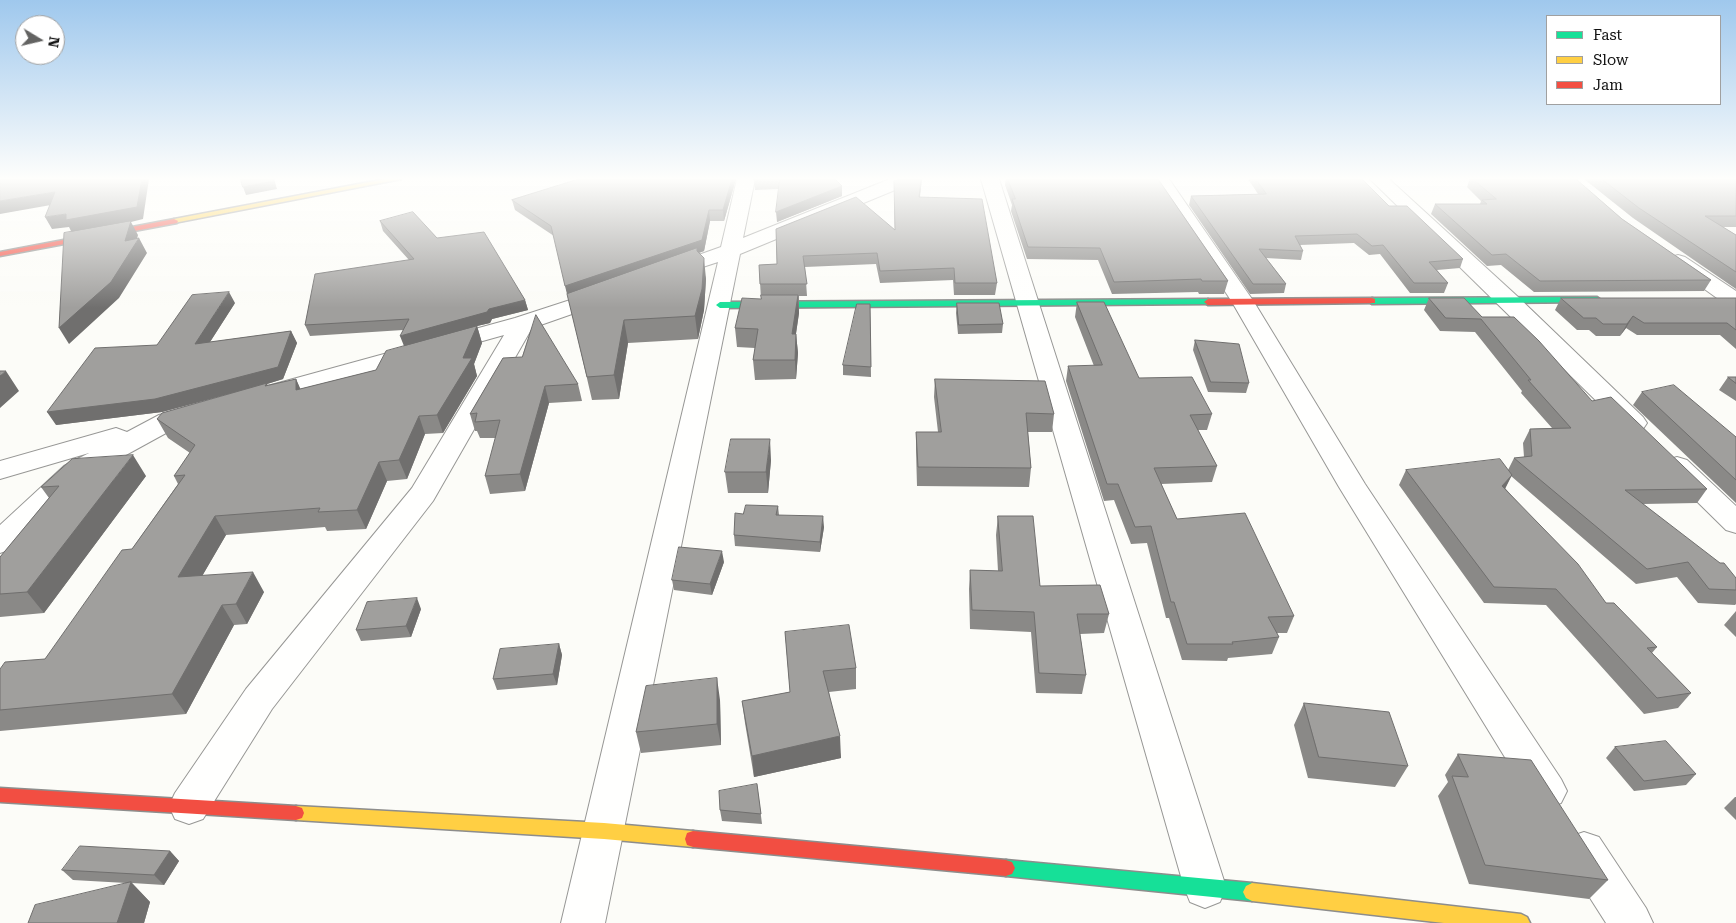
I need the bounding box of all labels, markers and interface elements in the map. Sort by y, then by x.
north arrow [15,15,65,65]
legend [1546,15,1721,105]
text: Fast [1593,26,1622,44]
text: N [45,36,63,49]
text: Slow [1593,51,1628,69]
text: Jam [1593,76,1623,94]

